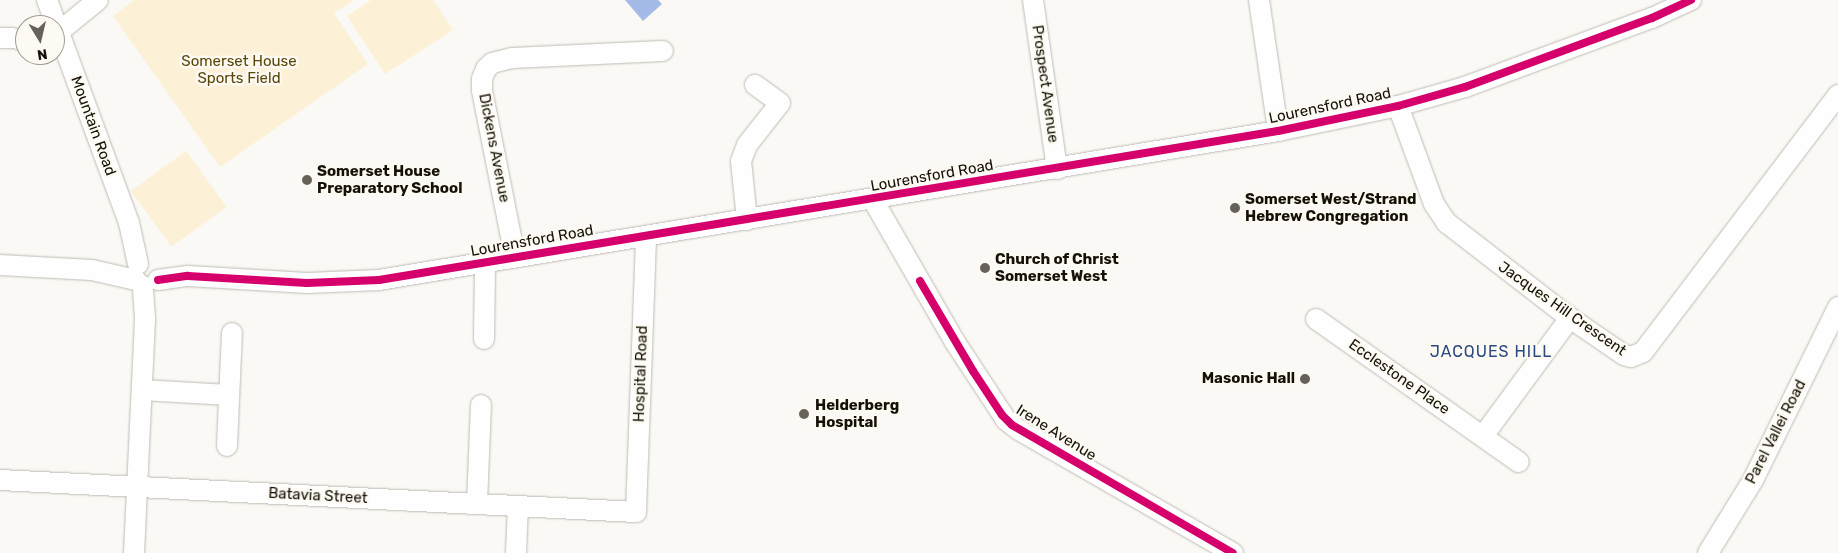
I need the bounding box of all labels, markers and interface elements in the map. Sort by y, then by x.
north arrow [15,15,65,65]
street label: Prospect Avenue [1028,24,1062,144]
text: N [36,45,49,64]
park label: Somerset House Sports Field [181,52,297,87]
street label: Mountain Road [67,74,119,178]
street label: Lourensford Road [1267,84,1393,128]
street label: Dickens Avenue [475,92,513,204]
street label: Lourensford Road [869,156,995,196]
place label: Somerset House Preparatory School [317,162,463,197]
marker: Somerset House Preparatory School [301,174,313,186]
place label: Somerset West/Strand Hebrew Congregation [1245,190,1417,225]
marker: Somerset West/Strand Hebrew Congregation [1229,202,1241,214]
street label: Lourensford Road [469,221,595,261]
place label: Church of Christ Somerset West [995,250,1119,285]
street label: Jacques Hill Crescent [1495,258,1629,360]
marker: Church of Christ Somerset West [979,262,991,274]
street label: Hospital Road [630,325,652,423]
street label: Ecclestone Place [1345,335,1453,419]
district label: JACQUES HILL [1428,342,1554,362]
place label: Masonic Hall [1202,370,1295,388]
marker: Masonic Hall [1299,373,1311,385]
street label: Parel Vallei Road [1742,377,1810,487]
place label: Helderberg Hospital [815,396,899,431]
street label: Irene Avenue [1012,401,1100,465]
marker: Helderberg Hospital [797,407,811,421]
street label: Batavia Street [268,484,368,508]

